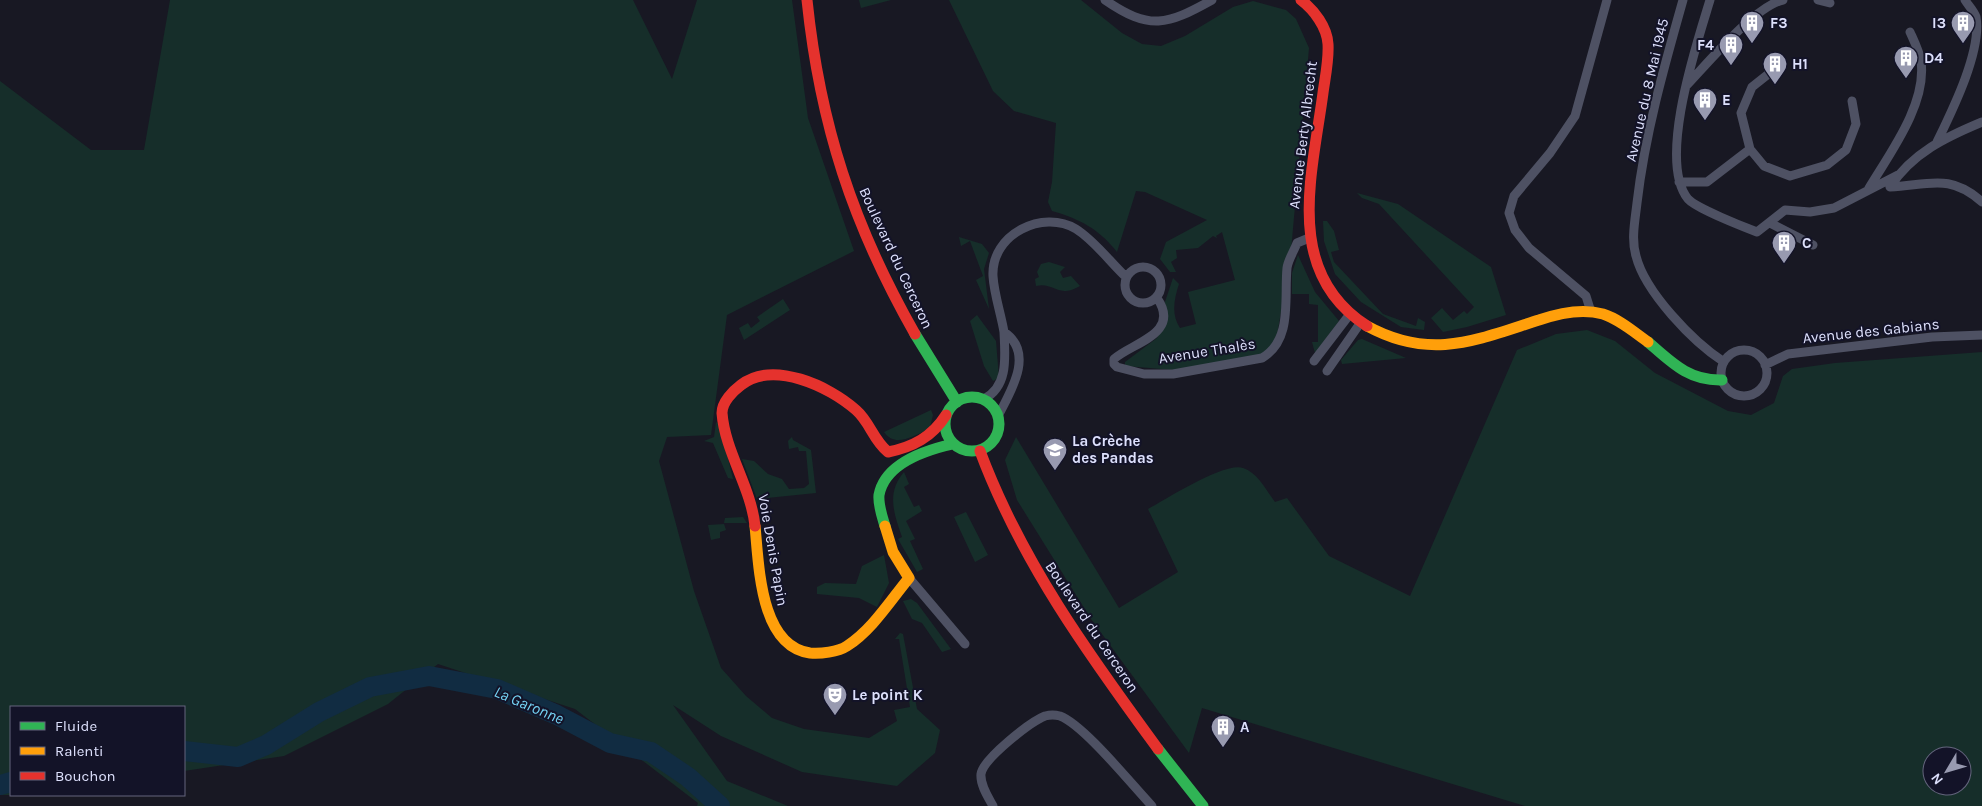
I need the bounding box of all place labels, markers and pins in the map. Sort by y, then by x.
building icon: F3 [1739,10,1765,44]
building icon: I3 [1950,10,1976,44]
place label: F3 [1770,14,1788,32]
place label: I3 [1932,14,1946,32]
building icon: F4 [1718,32,1744,66]
place label: F4 [1697,36,1714,54]
building icon: D4 [1893,45,1919,79]
place label: D4 [1924,49,1943,67]
building icon: H1 [1762,51,1788,85]
place label: H1 [1792,55,1808,73]
building icon: E [1692,87,1718,121]
place label: E [1722,91,1731,109]
building icon: C [1771,230,1797,264]
place label: C [1802,234,1812,252]
place label: La Crèche des Pandas [1072,432,1154,467]
school or university icon: La Crèche des Pandas [1042,437,1068,471]
theatre icon: Le point K [822,682,848,716]
place label: Le point K [852,686,923,704]
building icon: A [1210,714,1236,748]
place label: A [1240,718,1250,736]

